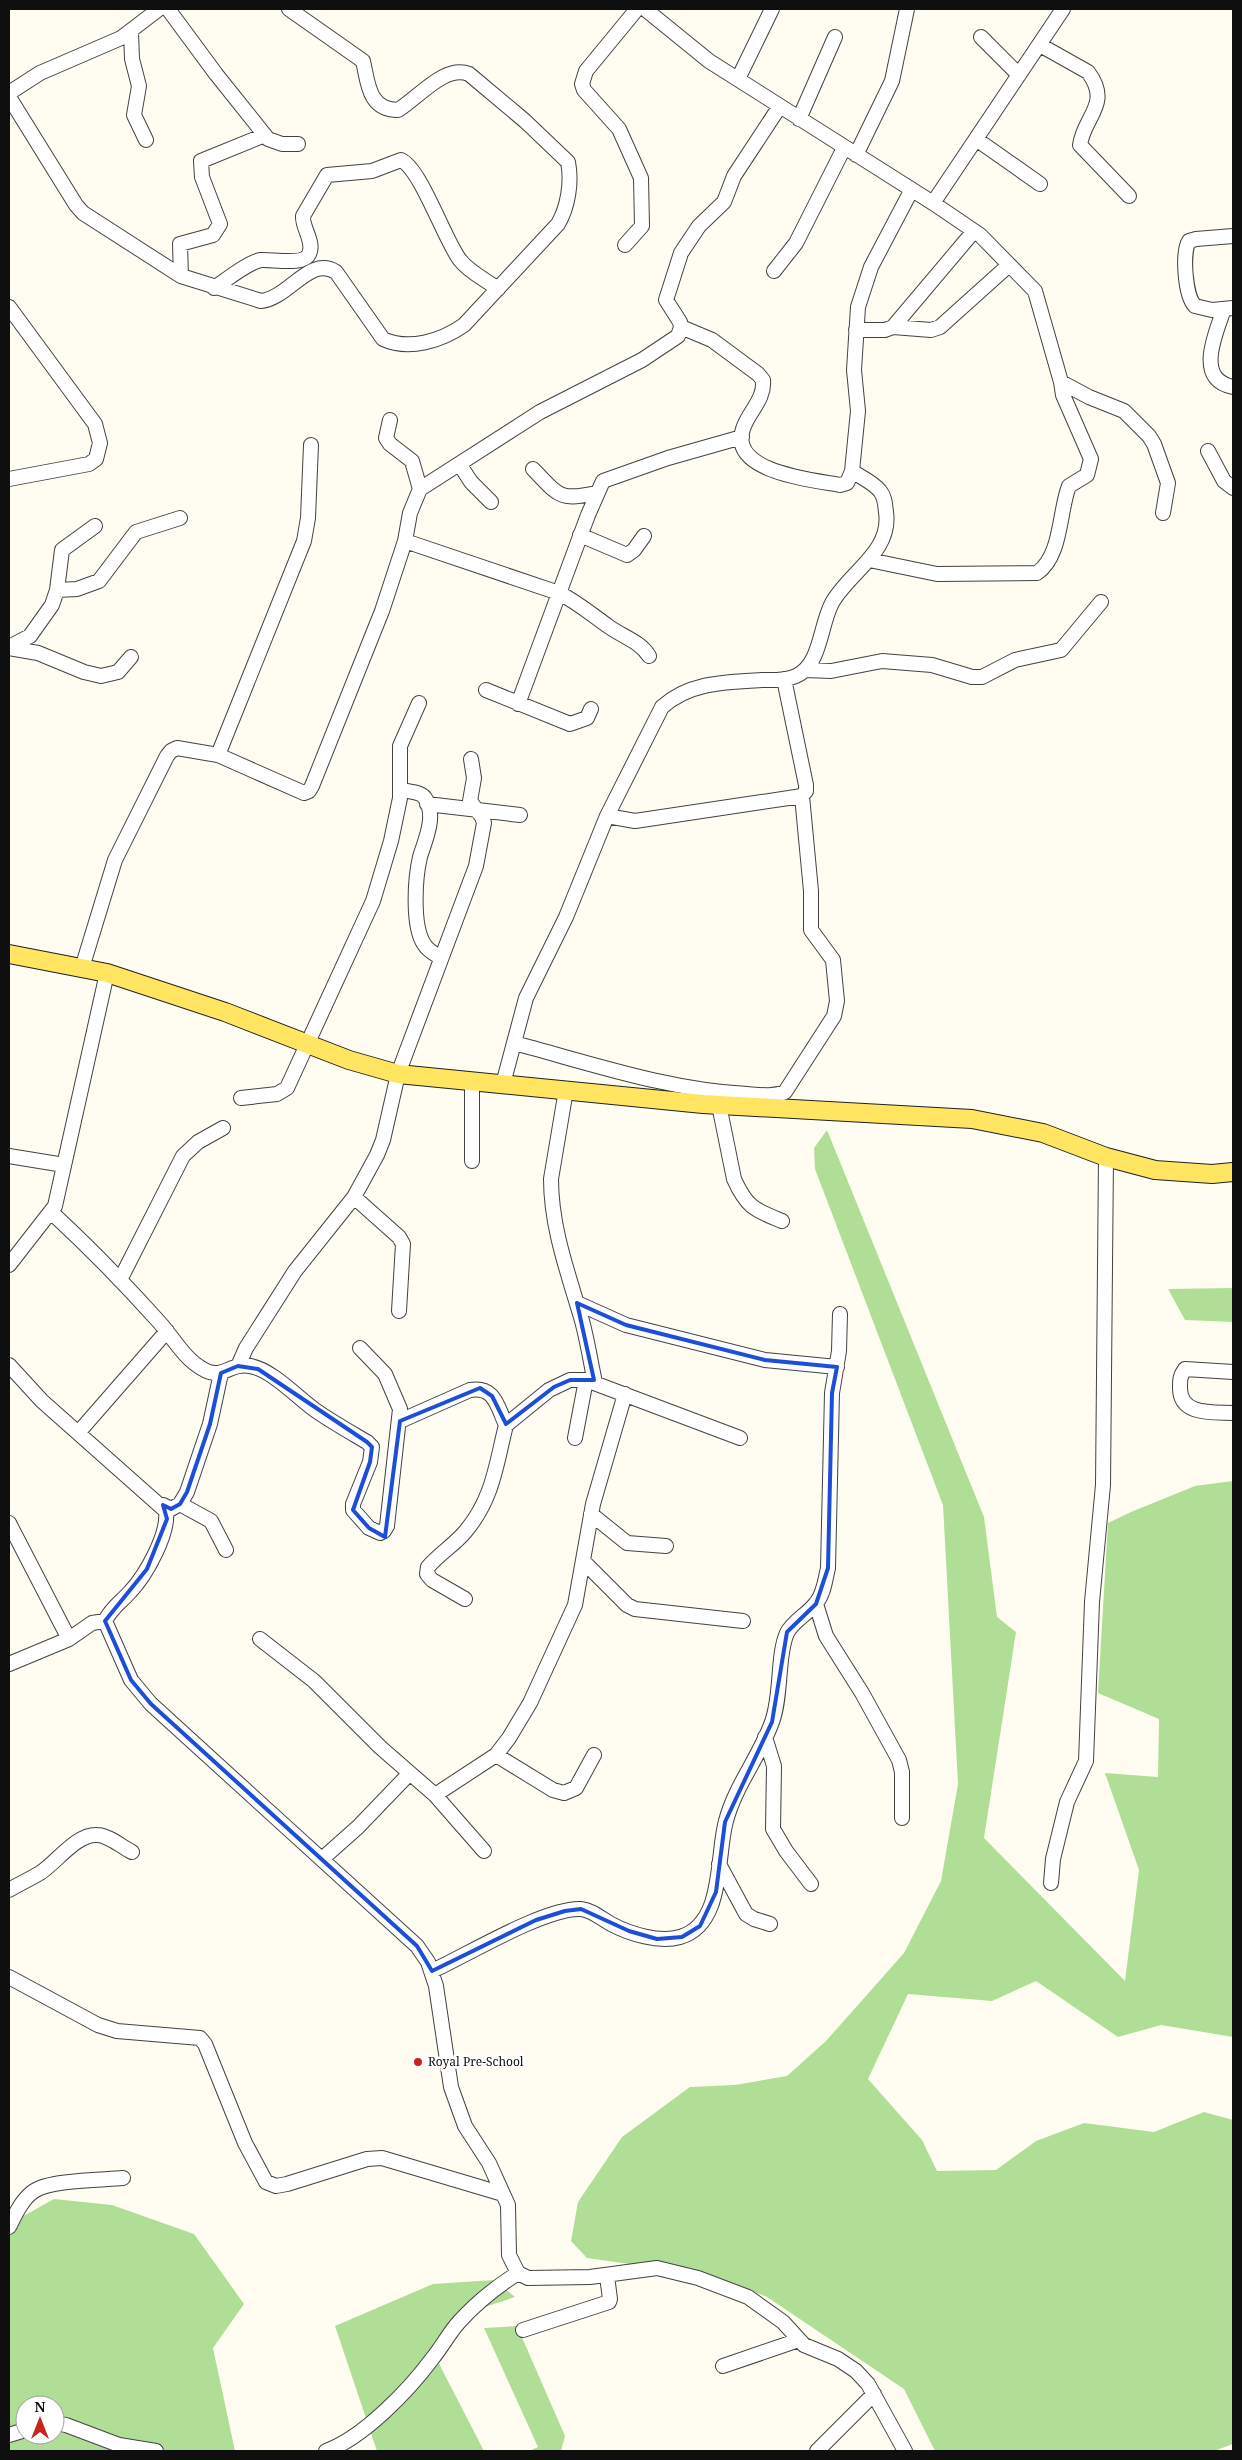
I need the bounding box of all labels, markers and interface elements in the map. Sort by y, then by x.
place label: Royal Pre-School [428,2053,524,2070]
marker: Royal Pre-School [412,2056,424,2068]
north arrow [15,2395,65,2445]
text: N [34,2397,46,2416]

